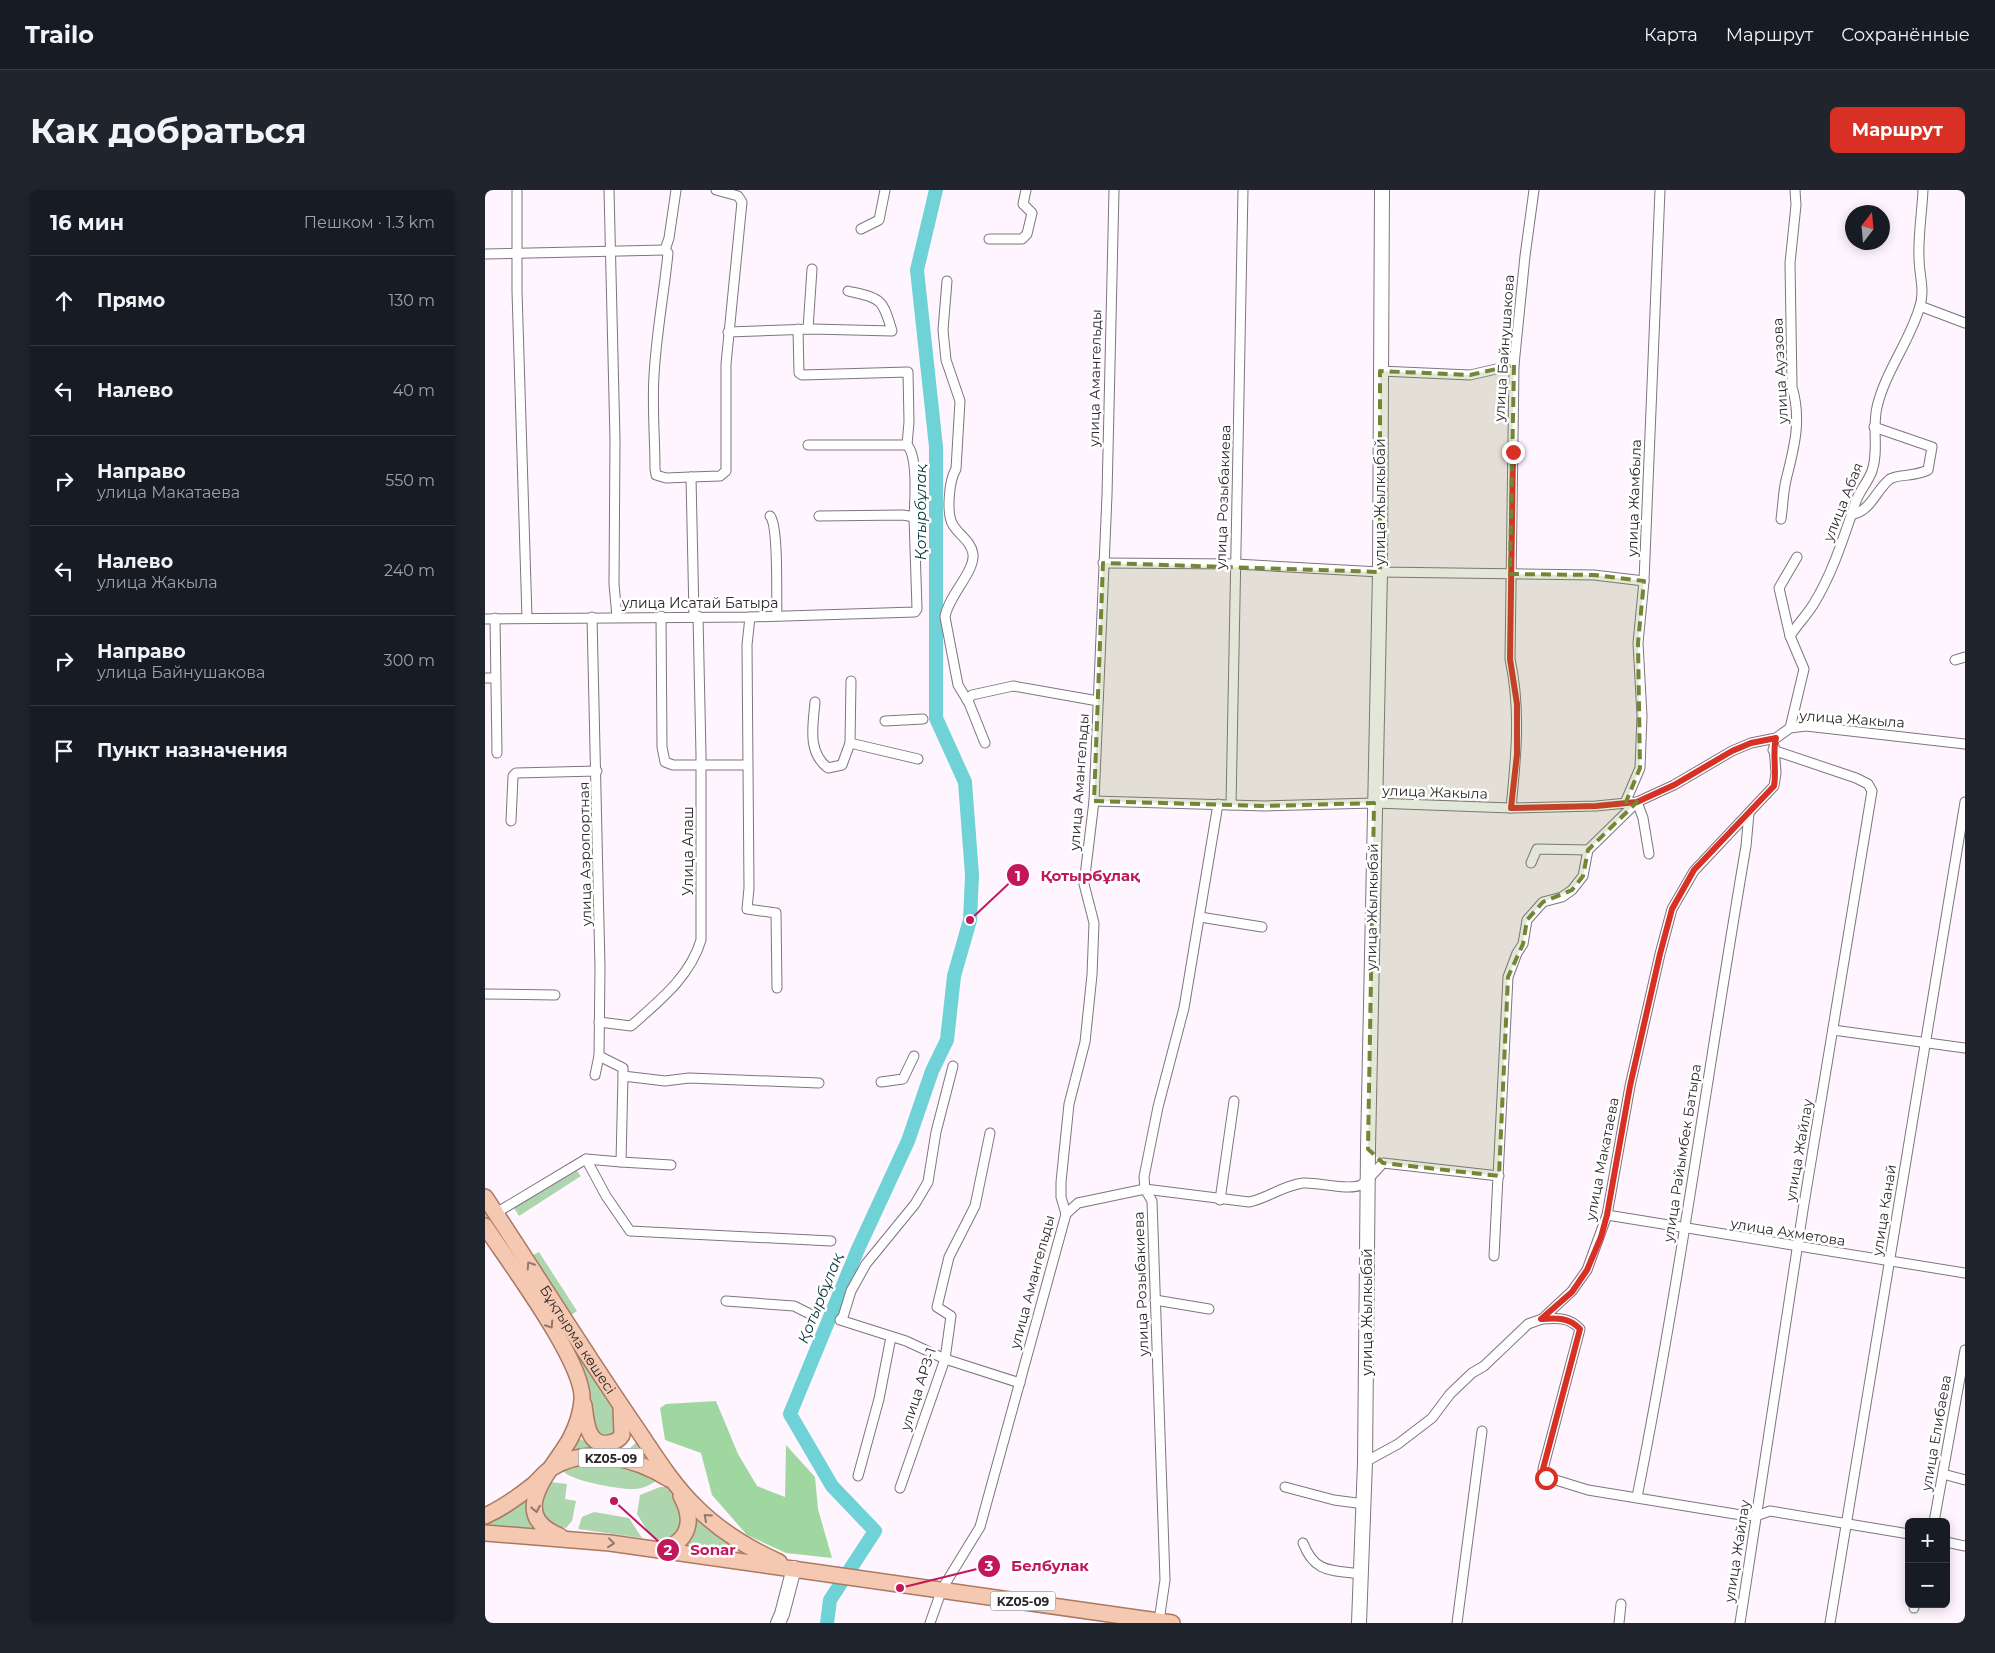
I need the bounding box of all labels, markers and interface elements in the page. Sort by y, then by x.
text: Trailo [25,20,94,49]
text: Карта [1644,24,1698,46]
text: Маршрут [1726,24,1813,46]
text: Сохранённые [1841,24,1970,46]
button: Маршрут [1830,107,1965,153]
text: Как добраться [30,109,307,152]
north arrow [1845,205,1890,250]
text: 16 мин [50,210,124,235]
text: Пешком · 1.3 km [304,213,435,232]
street label: улица Байнушакова [1490,274,1518,423]
icon: ahead [50,287,78,315]
text: Прямо [97,289,165,312]
text: 130 m [388,291,435,310]
street label: улица Амангельды [1085,309,1105,448]
street label: улица Ауэзова [1768,317,1792,426]
icon: left [50,377,78,405]
text: Налево [97,379,173,402]
text: 40 m [393,381,435,400]
street label: улица Розыбакиева [1211,424,1235,571]
street label: улица Жылкыбай [1371,438,1389,567]
street label: улица Жамбыла [1623,439,1645,558]
route end [1502,441,1525,464]
text: Направо [97,460,186,483]
street label: улица Абая [1819,460,1867,545]
water label: Қотырбұлақ [911,463,930,560]
icon: right [50,467,78,495]
text: 550 m [385,471,435,490]
text: улица Макатаева [97,483,240,502]
text: Налево [97,550,173,573]
icon: left [50,557,78,585]
text: 240 m [384,561,435,580]
text: улица Жакыла [97,573,218,592]
street label: улица Исатай Батыра [621,594,778,612]
text: Направо [97,640,186,663]
icon: right [50,647,78,675]
text: 300 m [384,651,435,670]
text: улица Байнушакова [97,663,265,682]
street label: улица Жакыла [1798,706,1905,732]
street label: улица Амангельды [1065,713,1093,852]
icon: arrive [50,737,78,765]
text: Пункт назначения [97,739,288,762]
street label: улица Жакыла [1381,781,1488,803]
street label: улица Аэропортная [575,782,595,927]
street label: Улица Алаш [679,806,697,896]
street label: улица Жылкыбай [1362,843,1382,972]
callout: Қотырбұлақ [1006,860,1150,890]
text: 1 [1015,866,1021,885]
text: Қотырбұлақ [1040,866,1140,885]
street label: улица Райымбек Батыра [1659,1063,1705,1244]
street label: улица Макатаева [1581,1096,1623,1223]
street label: улица Жайлау [1781,1097,1817,1204]
street label: улица Канай [1868,1163,1900,1258]
street label: улица Розыбакиева [1129,1211,1153,1358]
street label: улица Амангельды [1005,1213,1059,1352]
street label: улица Ахметова [1728,1214,1847,1250]
street label: улица Жылкыбай [1358,1248,1376,1377]
water label: Қотырбұлақ [793,1249,847,1346]
one-way arrow [526,1262,536,1271]
street label: Бұқтырма көшесі [536,1282,620,1397]
one-way arrow [544,1320,553,1329]
street label: улица АРЗ-1 [896,1345,940,1434]
street label: улица Елибаева [1917,1373,1955,1494]
road number: KZ05-09 [579,1448,643,1468]
route start [1535,1467,1558,1490]
street label: улица Жайлау [1720,1498,1754,1605]
one-way arrow [531,1505,541,1514]
one-way arrow [704,1514,713,1523]
map controls [1905,1518,1950,1608]
button: + [1905,1518,1950,1563]
callout: Sonar [655,1535,746,1565]
one-way arrow [607,1537,615,1548]
text: 2 [664,1540,673,1559]
text: Sonar [690,1540,736,1559]
callout: Белбулак [976,1551,1099,1581]
text: 3 [984,1556,994,1575]
text: Белбулак [1011,1556,1089,1575]
button: − [1905,1563,1950,1608]
road number: KZ05-09 [991,1592,1055,1610]

